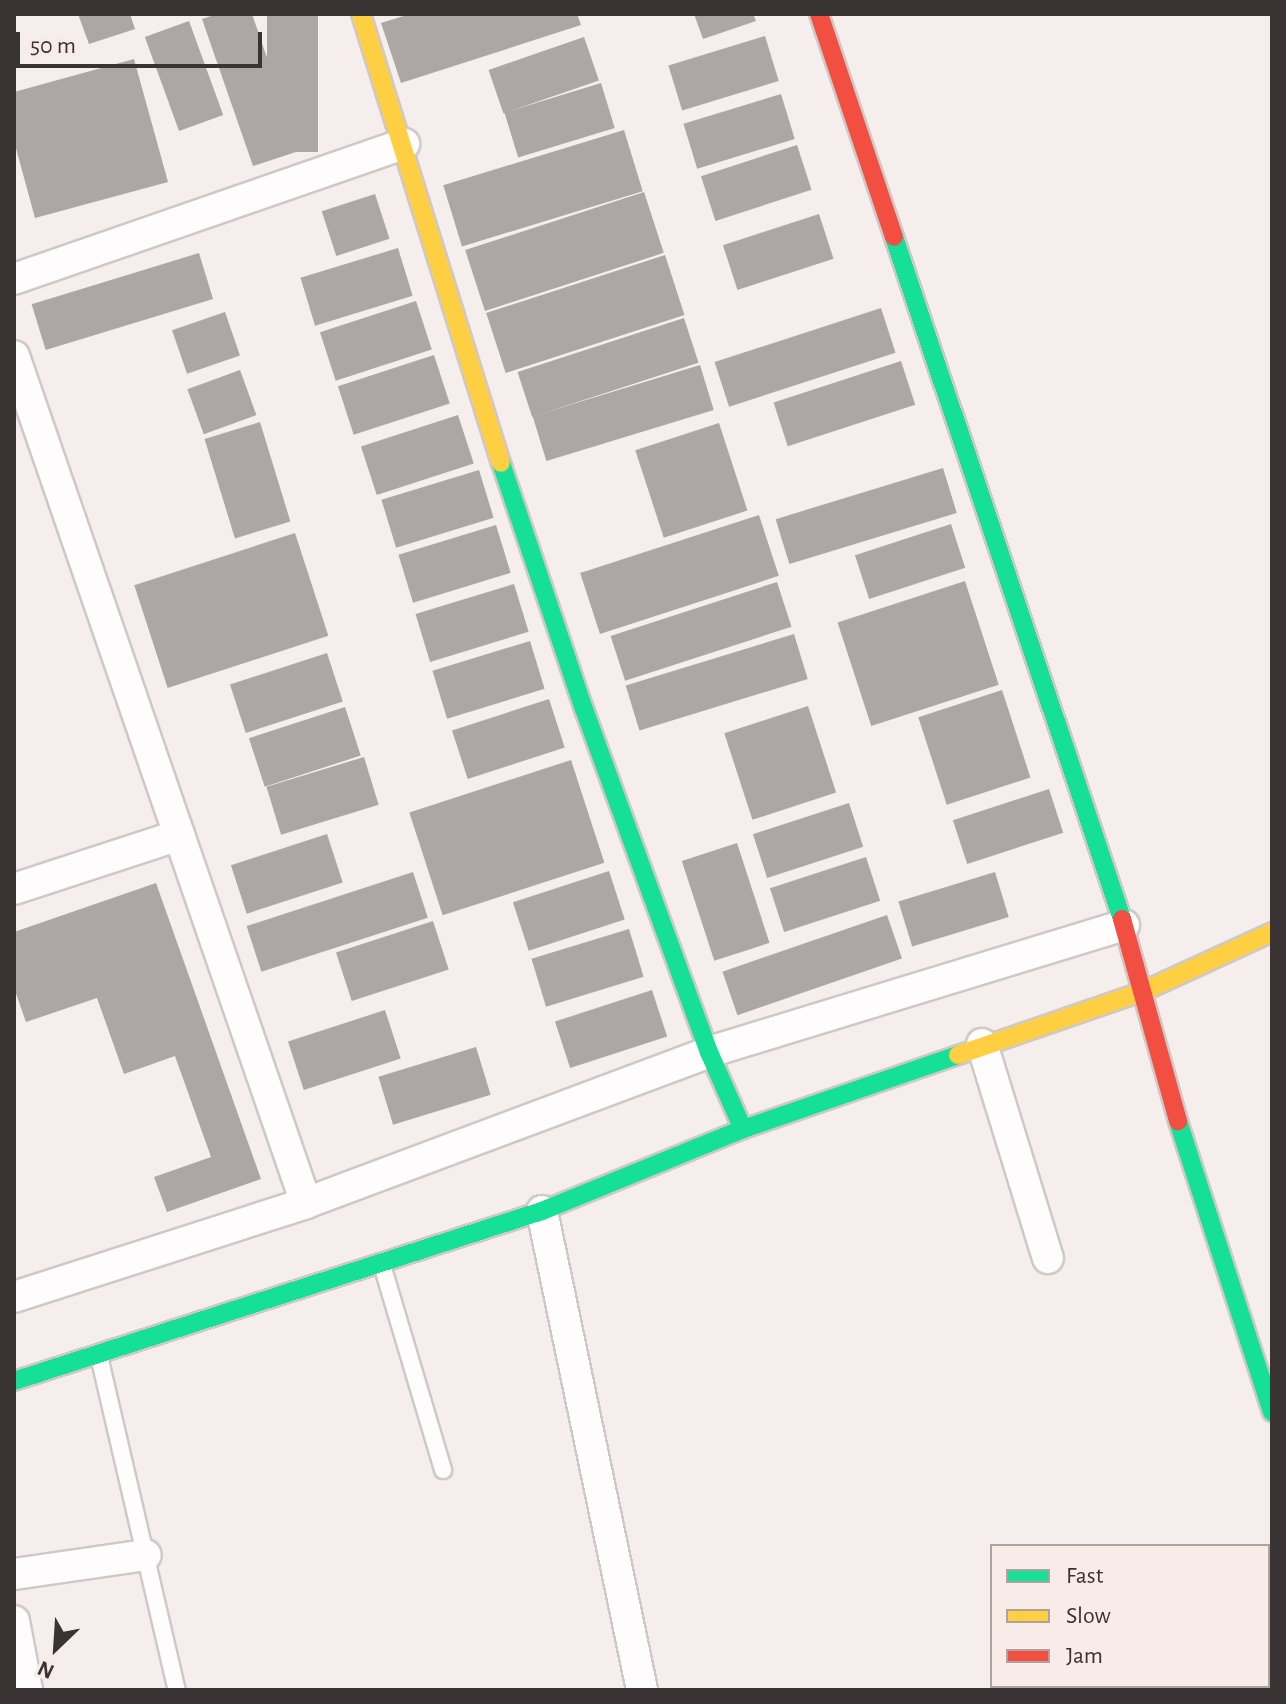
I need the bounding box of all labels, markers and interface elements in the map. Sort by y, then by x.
scale bar [20,16,266,66]
text: 50 m [30,34,76,58]
legend [990,1544,1270,1688]
text: Fast [1066,1564,1103,1588]
text: Slow [1066,1604,1111,1628]
north arrow [16,1608,96,1688]
text: Jam [1066,1644,1103,1668]
text: N [34,1657,57,1683]

